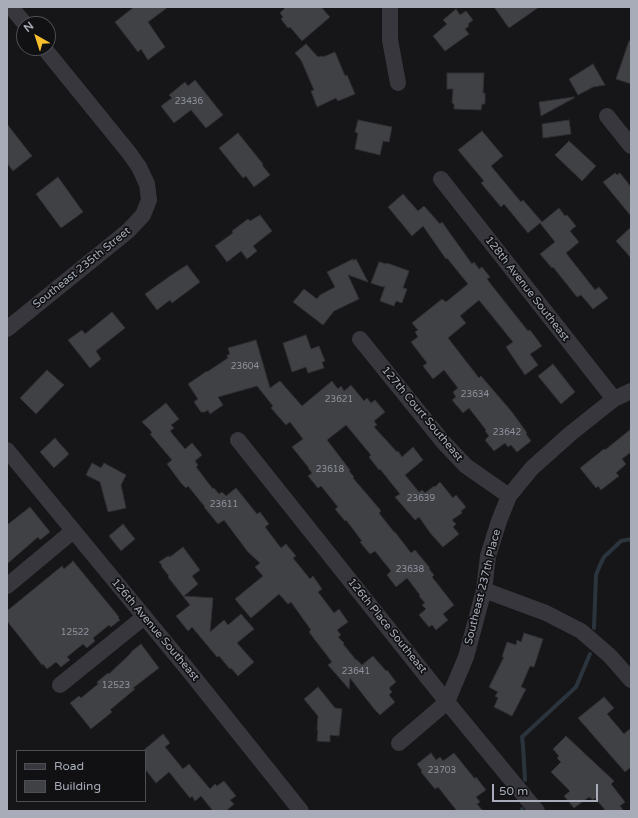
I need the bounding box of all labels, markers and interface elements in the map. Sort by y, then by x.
north arrow [16,16,56,56]
text: N [21,19,36,35]
house number: 23436 [175,97,203,107]
street label: Southeast 235th Street [31,225,133,311]
street label: 128th Avenue Southeast [482,234,572,344]
house number: 23604 [231,362,259,372]
street label: 127th Court Southeast [379,364,465,464]
house number: 23634 [461,390,489,400]
house number: 23621 [325,395,353,405]
house number: 23642 [493,428,521,438]
house number: 23618 [316,465,344,475]
house number: 23639 [407,494,435,504]
house number: 23611 [210,500,238,510]
street label: Southeast 237th Place [462,528,504,646]
house number: 23638 [396,565,424,575]
street label: 126th Avenue Southeast [108,576,202,684]
street label: 126th Place Southeast [345,576,429,676]
house number: 12522 [61,628,89,638]
house number: 23641 [342,667,370,677]
house number: 12523 [102,681,130,691]
legend [16,750,146,802]
text: Road [54,759,84,773]
house number: 23703 [428,766,456,776]
scale bar [494,776,600,802]
text: Building [54,779,101,793]
text: 50 m [499,784,528,798]

